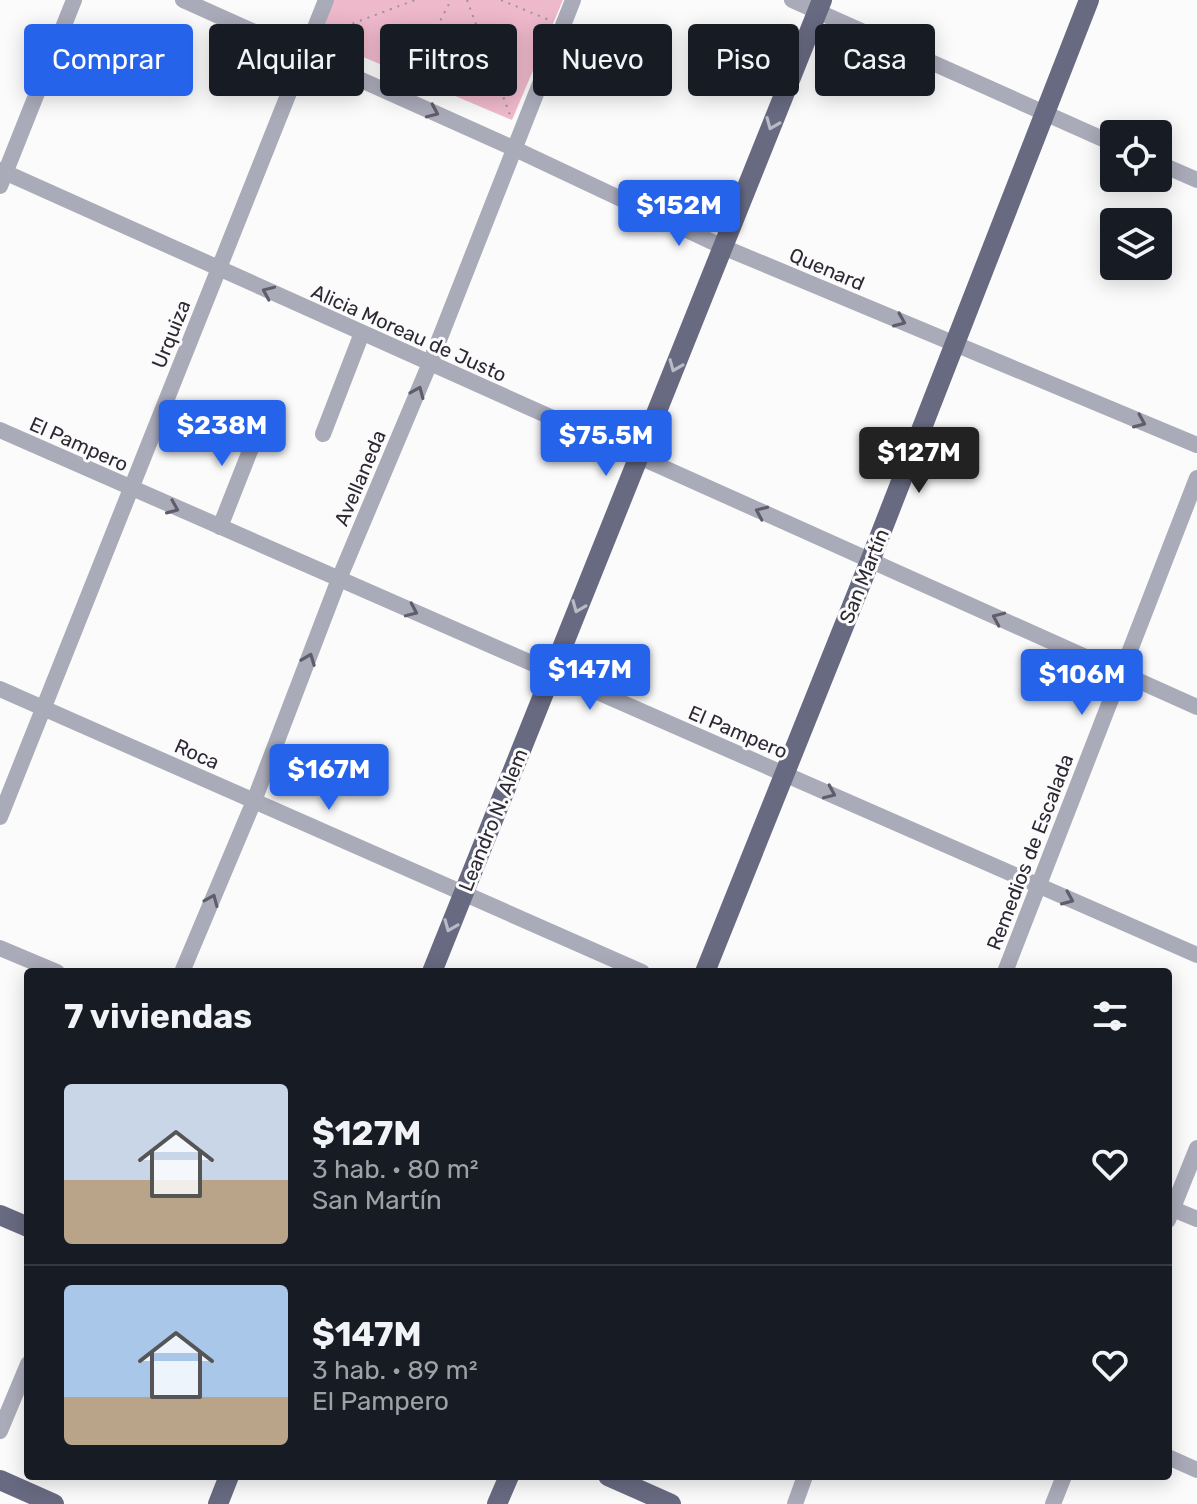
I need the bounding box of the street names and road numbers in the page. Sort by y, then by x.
street label: Quenard [786,242,868,296]
street label: Alicia Moreau de Justo [308,279,510,387]
street label: Urquiza [146,296,196,372]
street label: El Pampero [26,412,132,476]
street label: Avellaneda [329,426,391,530]
street label: San Martín [834,525,894,627]
street label: El Pampero [685,700,791,764]
street label: Roca [171,734,223,774]
street label: Leandro N. Alem [453,745,533,895]
street label: Remedios de Escalada [982,751,1078,953]

